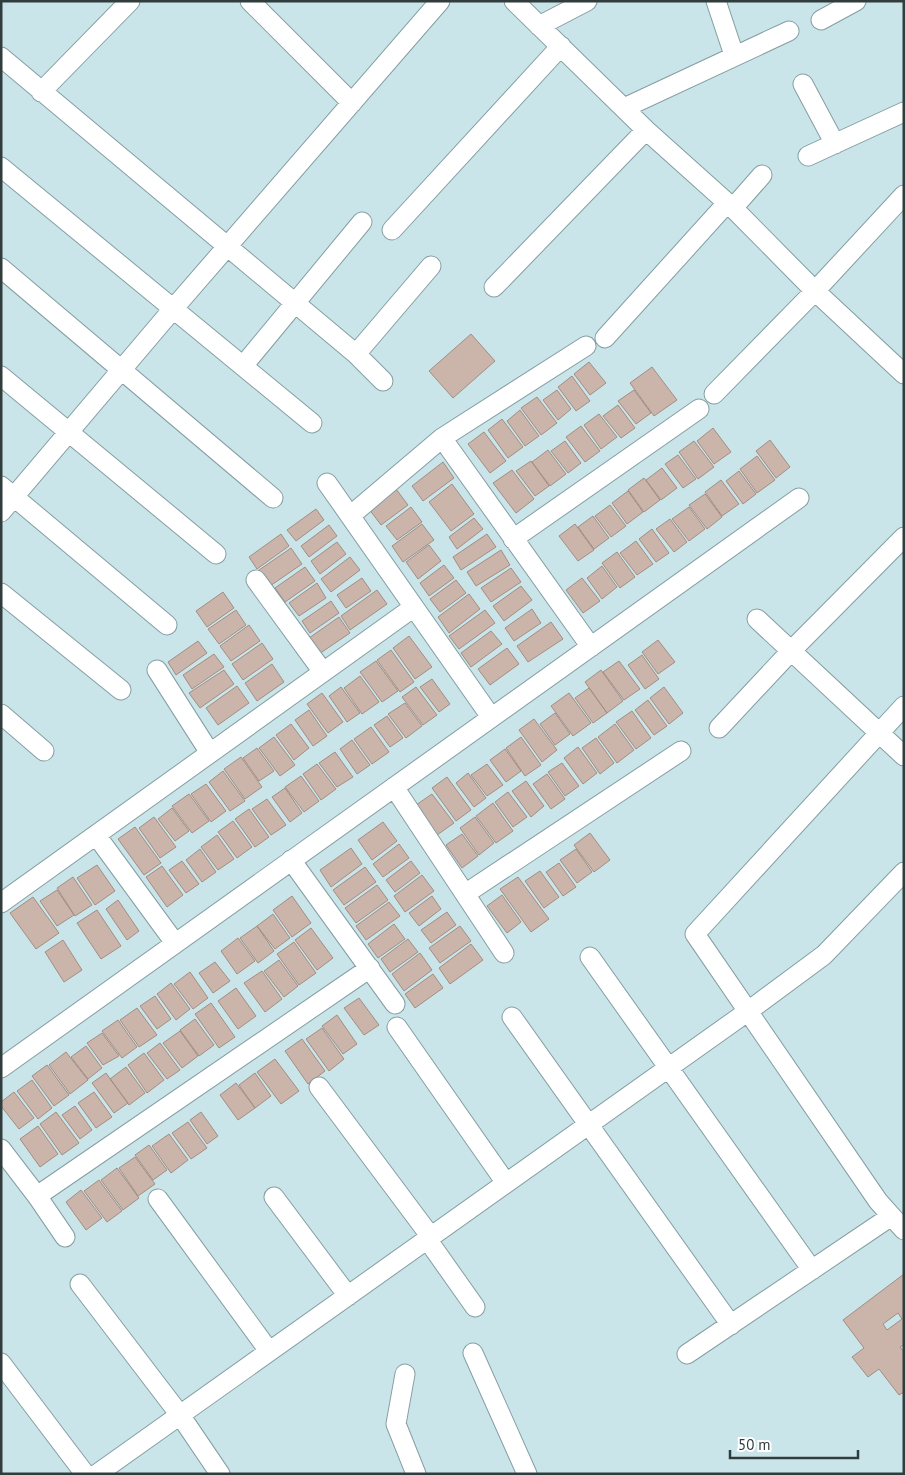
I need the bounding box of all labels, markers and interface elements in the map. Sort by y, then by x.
scale bar [730,1428,858,1460]
text: 50 m [738,1435,771,1454]

